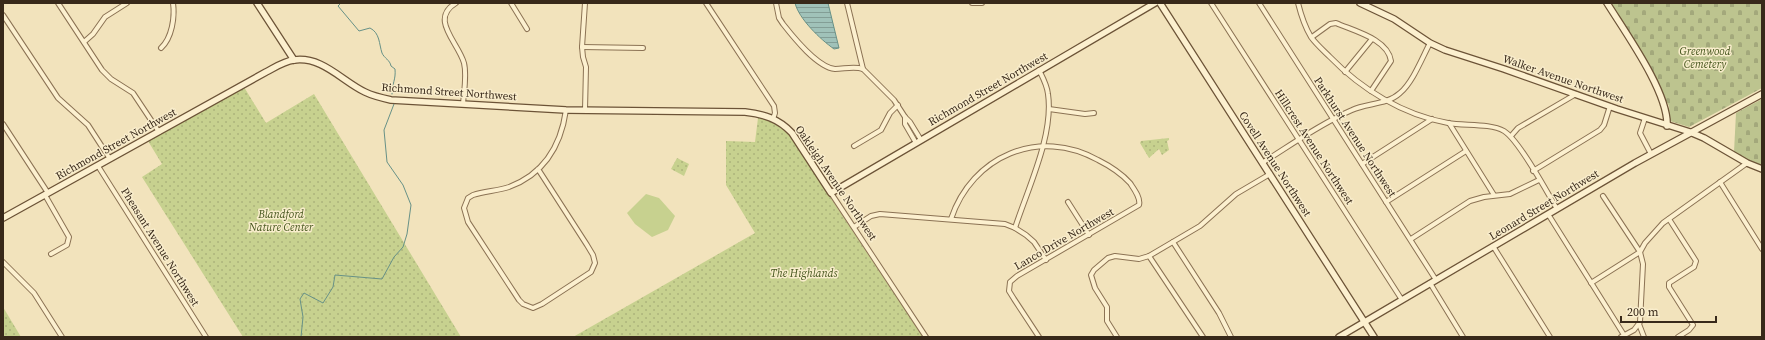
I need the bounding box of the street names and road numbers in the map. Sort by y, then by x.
street label: Richmond Street Northwest [926,48,1051,129]
street label: Walker Avenue Northwest [1501,51,1626,107]
street label: Parkhurst Avenue Northwest [1310,74,1400,200]
street label: Richmond Street Northwest [381,80,518,104]
street label: Hillcrest Avenue Northwest [1271,87,1357,208]
street label: Richmond Street Northwest [53,104,179,183]
street label: Covell Avenue Northwest [1235,109,1315,220]
street label: Oakleigh Avenue Northwest [792,122,880,244]
street label: Leonard Street Northwest [1486,166,1602,244]
street label: Pheasant Avenue Northwest [117,185,203,309]
street label: Lanco Drive Northwest [1011,204,1117,274]

